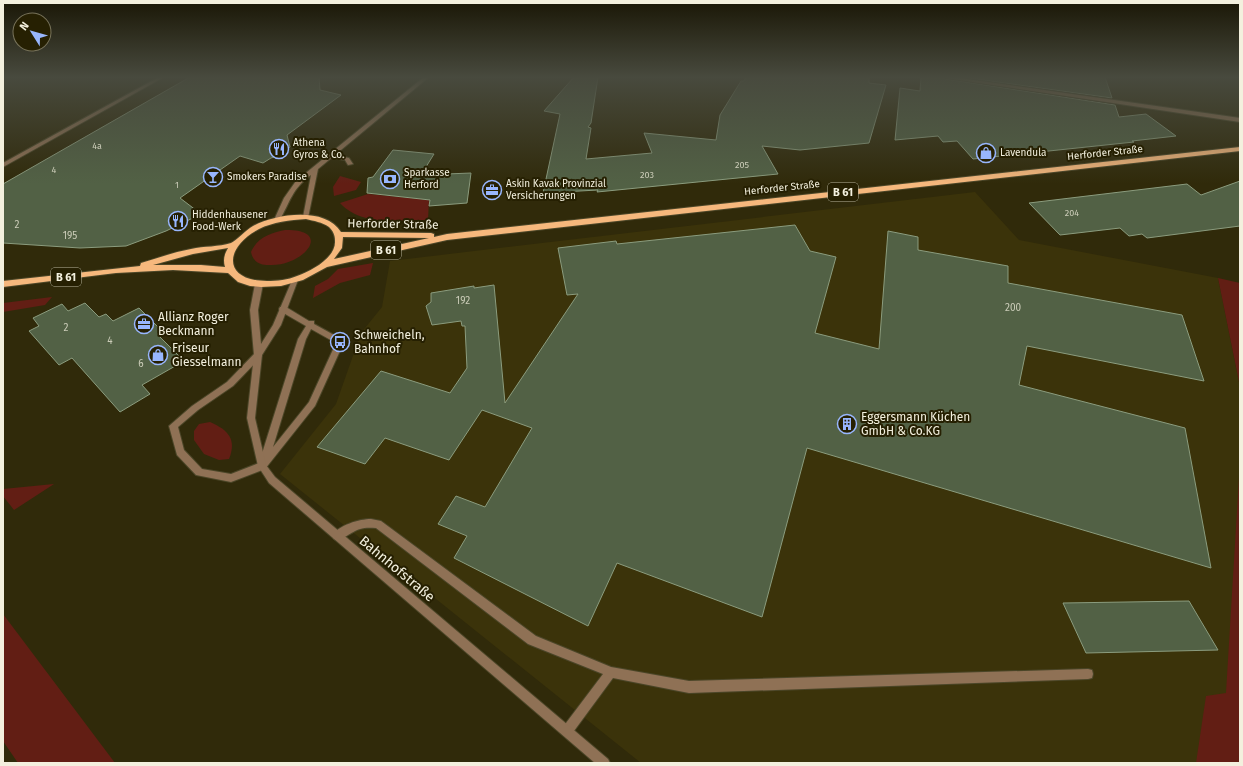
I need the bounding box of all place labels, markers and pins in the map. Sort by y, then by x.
place label: Athena Gyros & Co. [293,137,344,161]
restaurant icon: Athena Gyros & Co. [268,138,290,160]
shop icon: Lavendula [975,142,997,164]
place label: Lavendula [1000,147,1046,159]
bar icon: Smokers Paradise [202,166,224,188]
place label: Sparkasse Herford [404,167,450,191]
bank icon: Sparkasse Herford [379,168,401,190]
place label: Smokers Paradise [227,171,307,183]
place label: Askin Kavak Provinzial Versicherungen [506,178,606,202]
office icon: Askin Kavak Provinzial Versicherungen [481,179,503,201]
place label: Hiddenhausener Food-Werk [192,209,267,233]
restaurant icon: Hiddenhausener Food-Werk [167,210,189,232]
place label: Allianz Roger Beckmann [158,310,229,338]
office icon: Allianz Roger Beckmann [133,313,155,335]
place label: Schweicheln, Bahnhof [354,328,425,356]
bus stop icon: Schweicheln, Bahnhof [329,331,351,353]
place label: Friseur Giesselmann [172,341,242,369]
shop icon: Friseur Giesselmann [147,344,169,366]
place label: Eggersmann Küchen GmbH & Co.KG [861,410,970,438]
building icon: Eggersmann Küchen GmbH & Co.KG [836,413,858,435]

